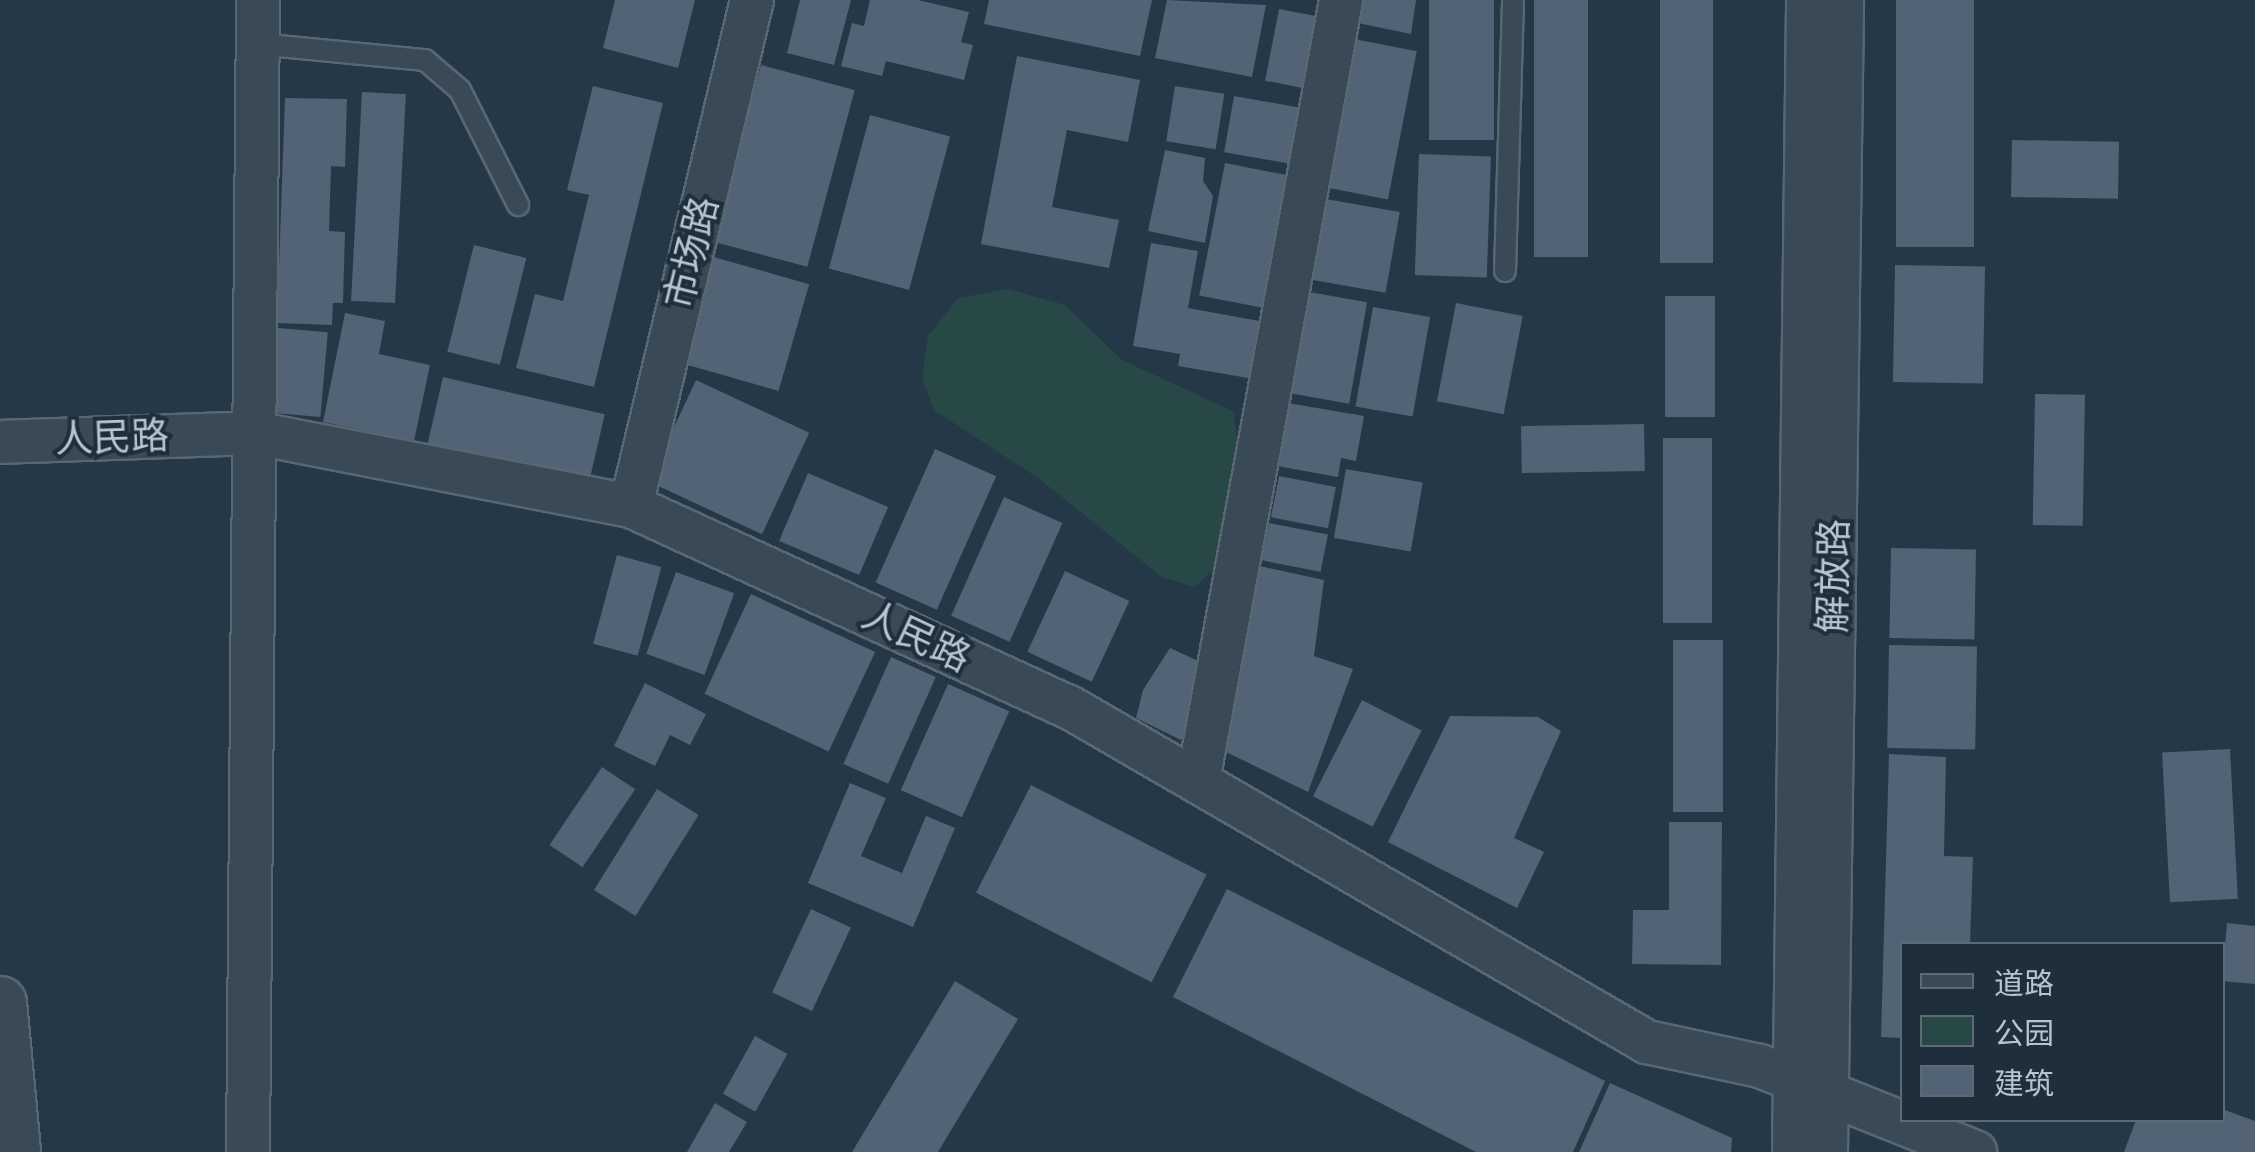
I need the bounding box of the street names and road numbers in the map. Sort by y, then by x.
street label: 市场路 [656,192,728,314]
street label: 人民路 [54,413,170,463]
street label: 解放路 [1810,519,1858,633]
street label: 人民路 [855,592,977,682]

